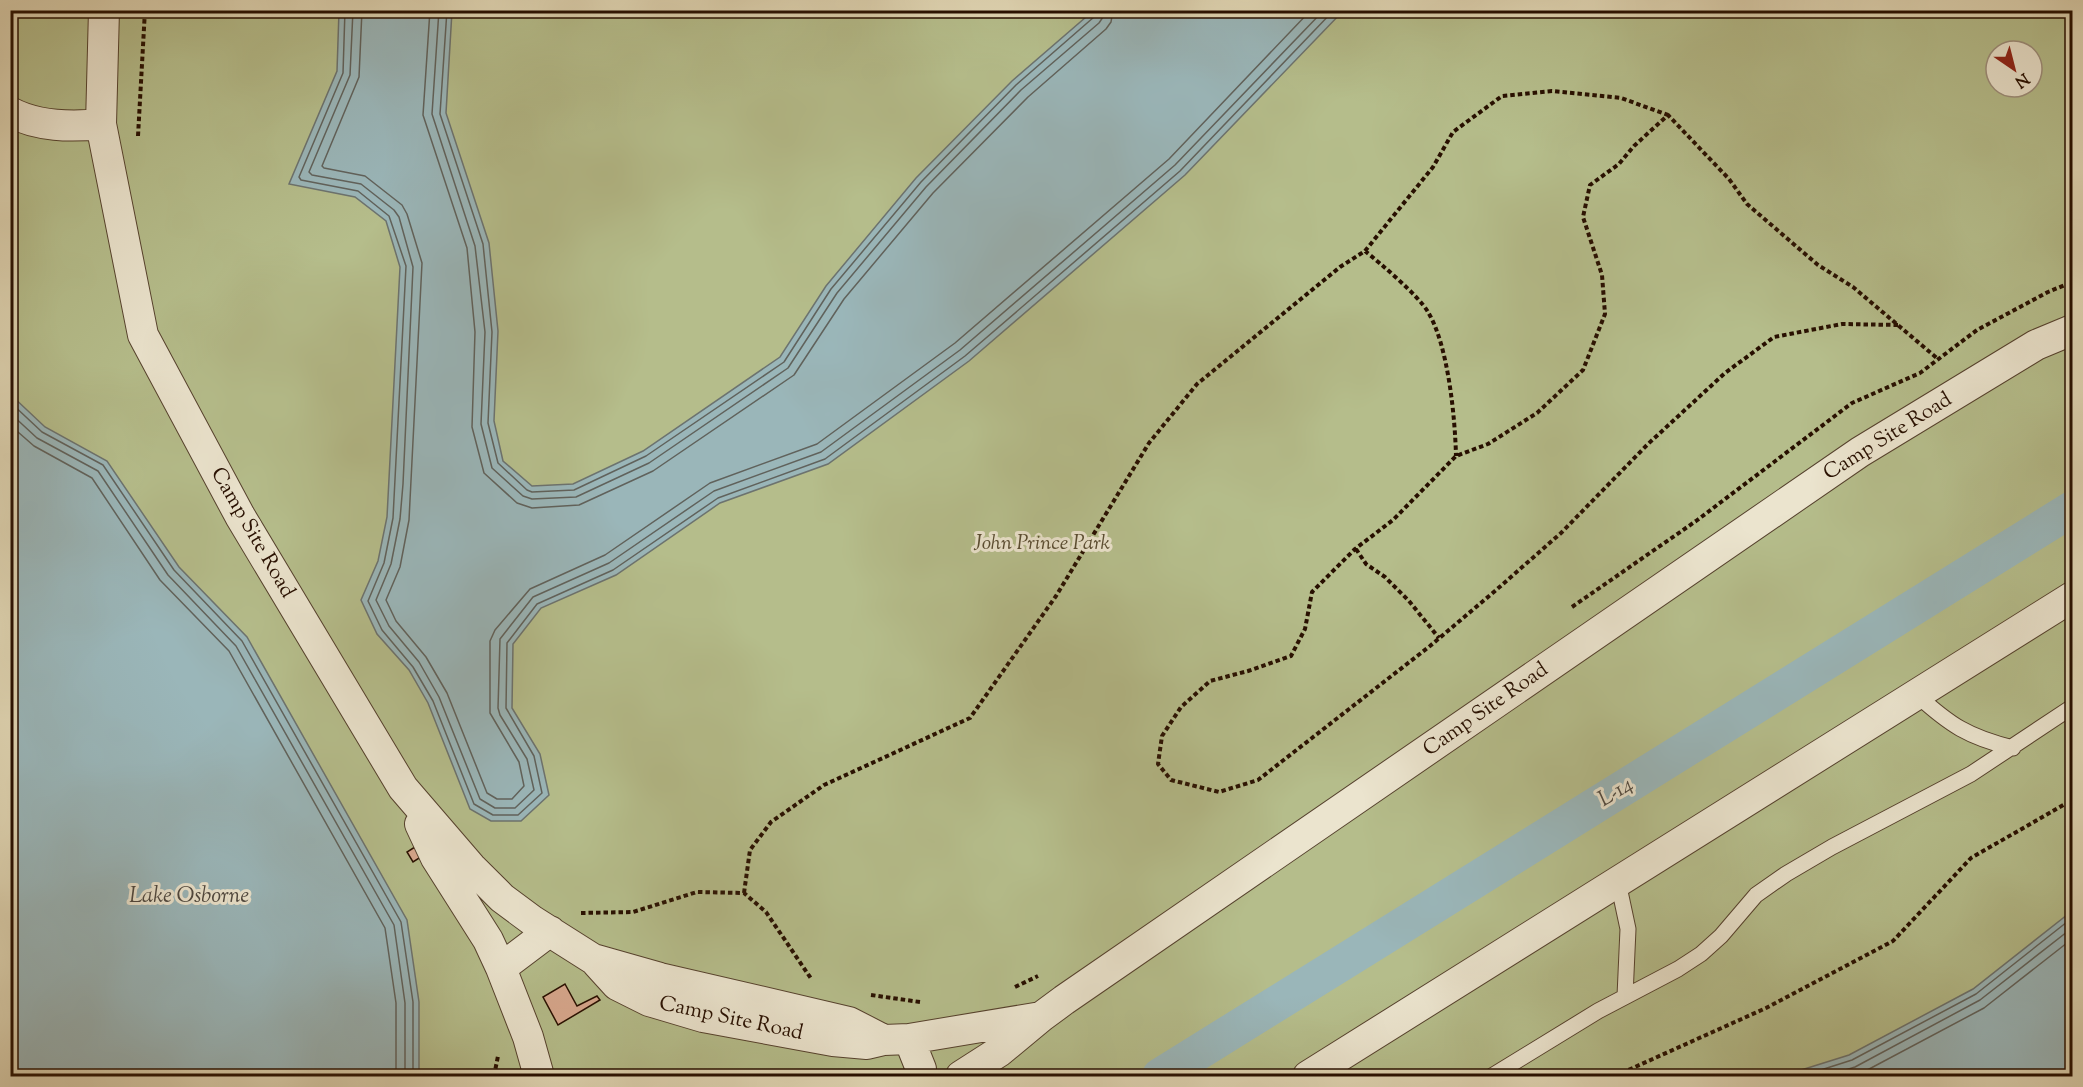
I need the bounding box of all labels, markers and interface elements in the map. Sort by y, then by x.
north arrow [1984,39,2044,99]
text: N [2009,66,2033,92]
street label: Camp Site Road [1818,385,1958,489]
street label: Camp Site Road [202,462,302,604]
park label: John Prince Park [973,529,1110,559]
street label: Camp Site Road [1417,656,1555,764]
water label: L-14 [1592,770,1640,816]
water label: Lake Osborne [129,881,249,913]
street label: Camp Site Road [656,989,806,1049]

